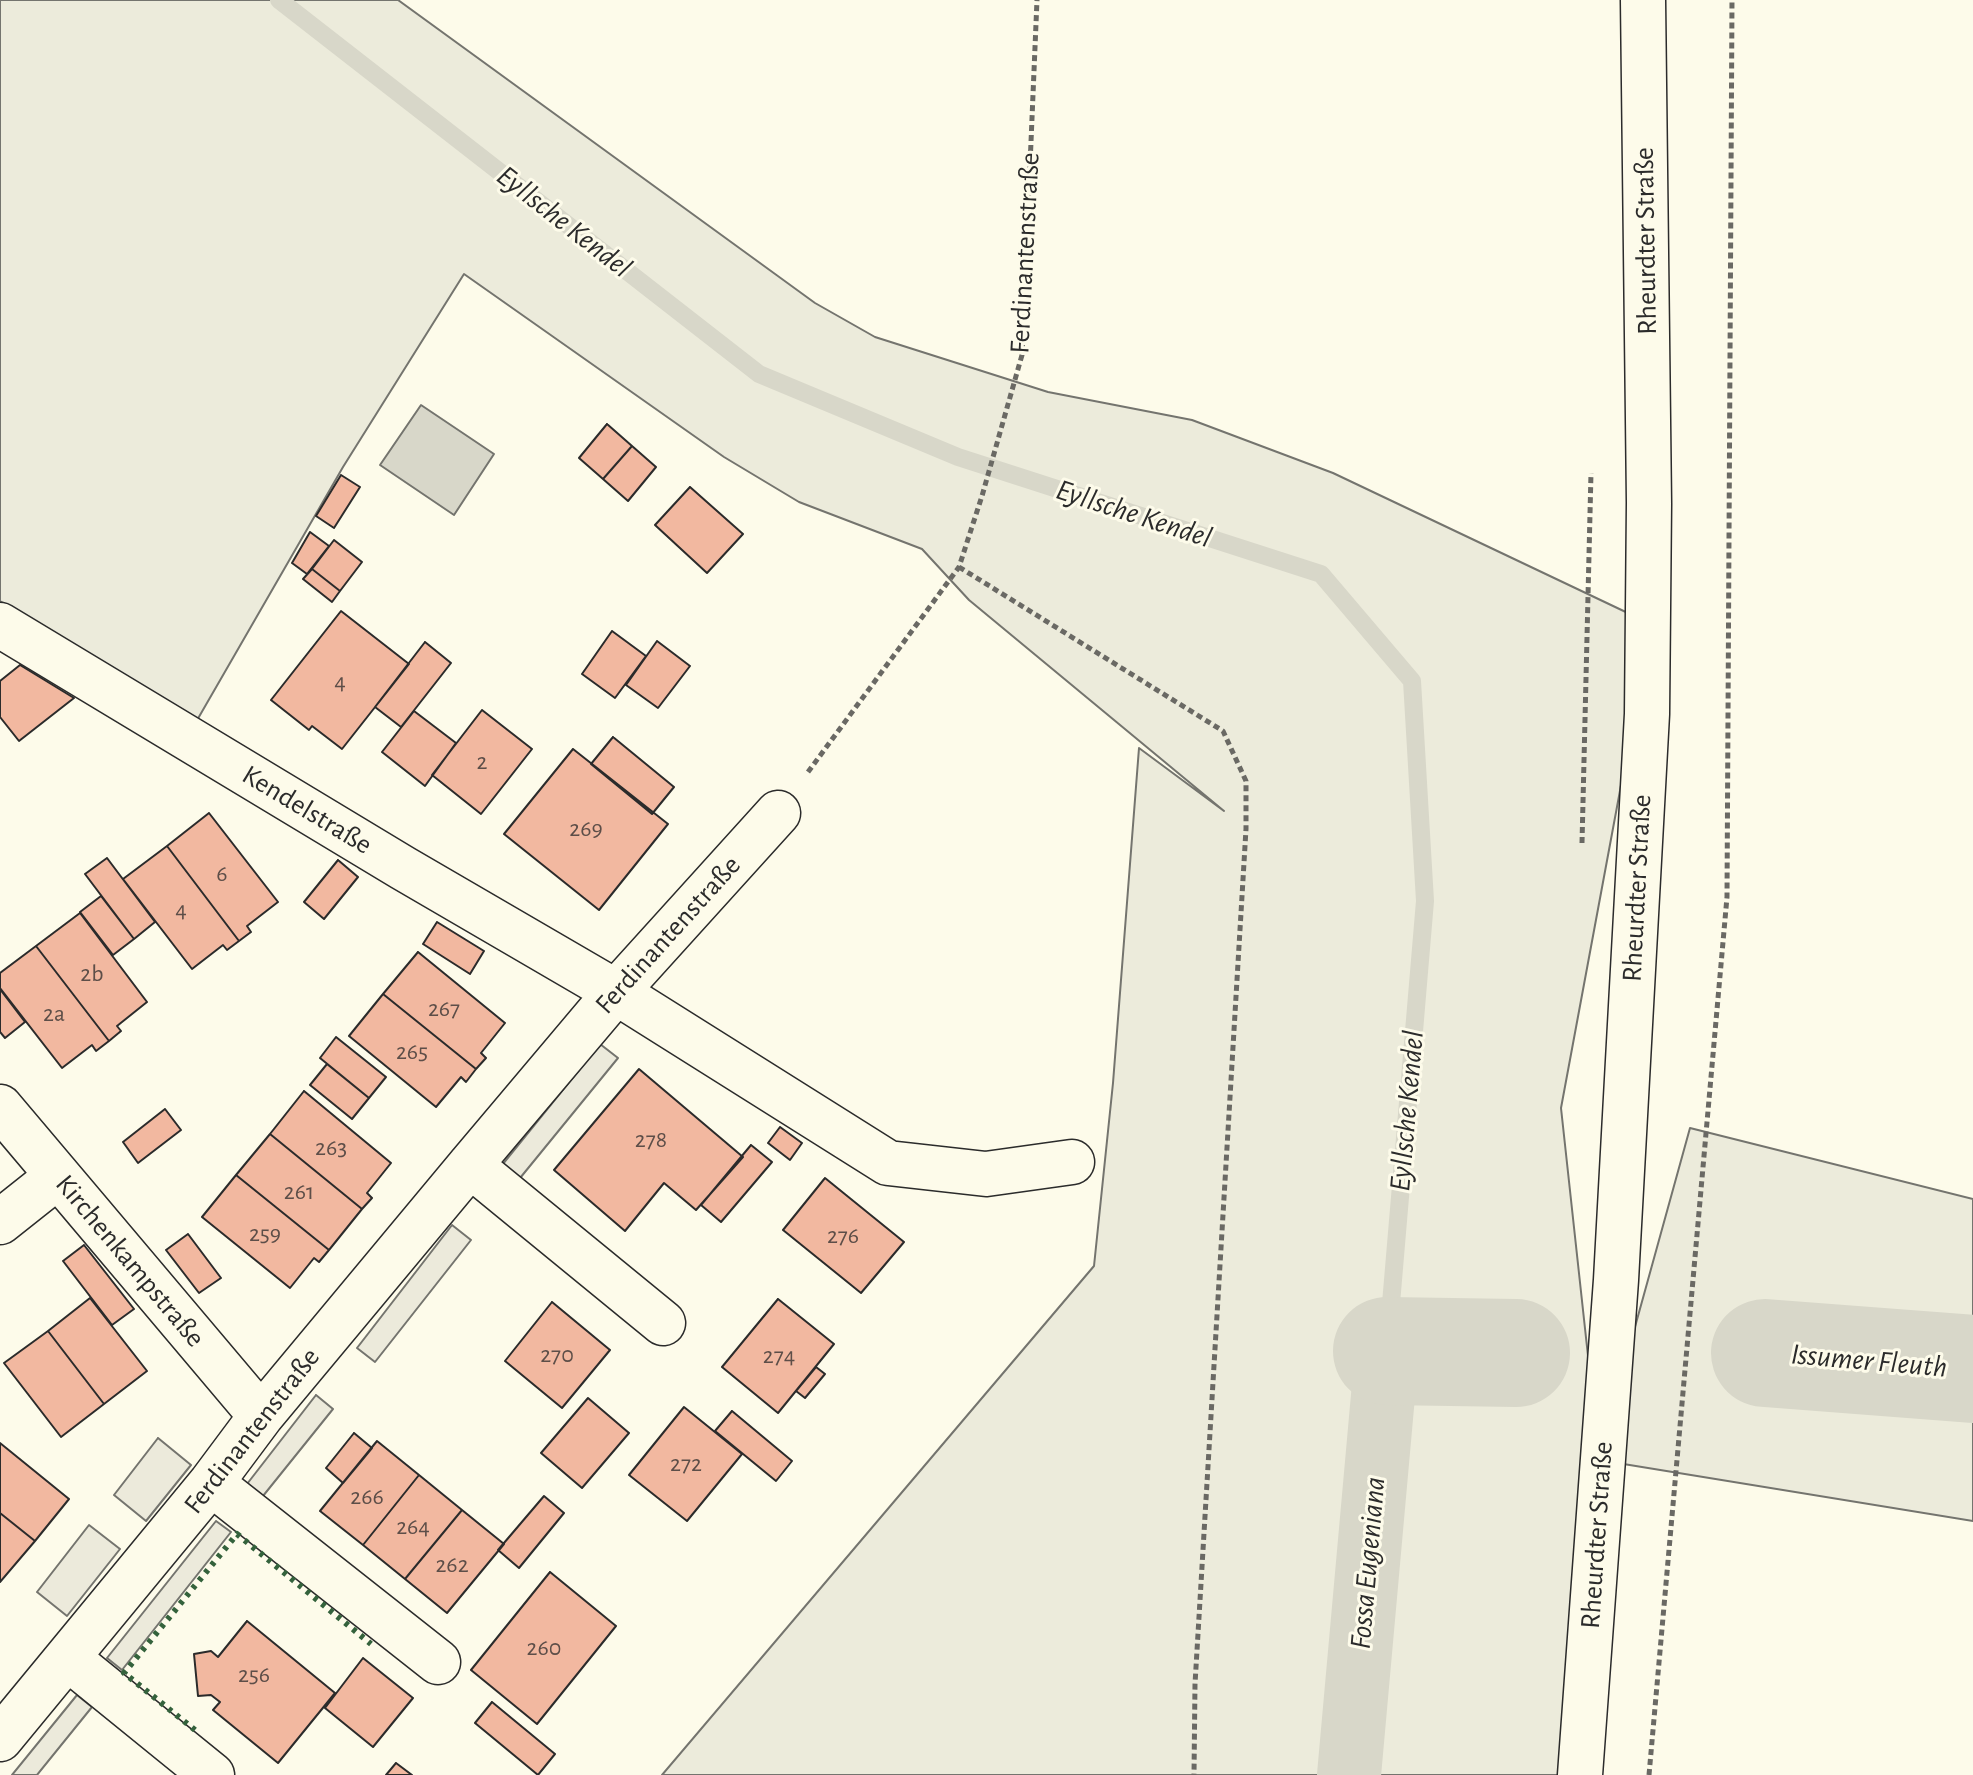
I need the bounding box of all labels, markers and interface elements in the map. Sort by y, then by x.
street label: Rheurdter Straße [1628,147,1664,335]
street label: Ferdinantenstraße [1003,152,1047,354]
water label: Eyllsche Kendel [489,158,639,286]
water label: Eyllsche Kendel [1052,472,1216,556]
house number: 4 [334,668,346,696]
house number: 2 [477,748,487,776]
street label: Kendelstraße [236,758,378,862]
street label: Rheurdter Straße [1615,793,1659,983]
house number: 269 [569,815,603,843]
street label: Ferdinantenstraße [588,849,748,1021]
house number: 6 [216,860,228,888]
house number: 4 [175,896,187,924]
house number: 2b [80,960,104,988]
house number: 267 [428,995,460,1023]
house number: 2a [43,1000,65,1028]
water label: Eyllsche Kendel [1382,1029,1432,1193]
house number: 265 [396,1038,428,1066]
house number: 278 [635,1126,667,1154]
house number: 263 [315,1134,347,1162]
street label: Kirchenkampstraße [48,1168,212,1354]
house number: 261 [284,1178,314,1206]
house number: 259 [249,1220,281,1248]
house number: 276 [827,1222,859,1250]
water label: Issumer Fleuth [1789,1336,1949,1386]
street label: Ferdinantenstraße [177,1341,327,1521]
house number: 270 [540,1341,574,1369]
house number: 274 [763,1342,795,1370]
street label: Rheurdter Straße [1574,1440,1620,1630]
house number: 272 [670,1450,702,1478]
water label: Fossa Eugeniana [1343,1475,1393,1651]
house number: 266 [350,1483,384,1511]
house number: 264 [396,1513,430,1541]
house number: 262 [435,1551,469,1579]
house number: 260 [527,1634,561,1662]
house number: 256 [238,1661,270,1689]

